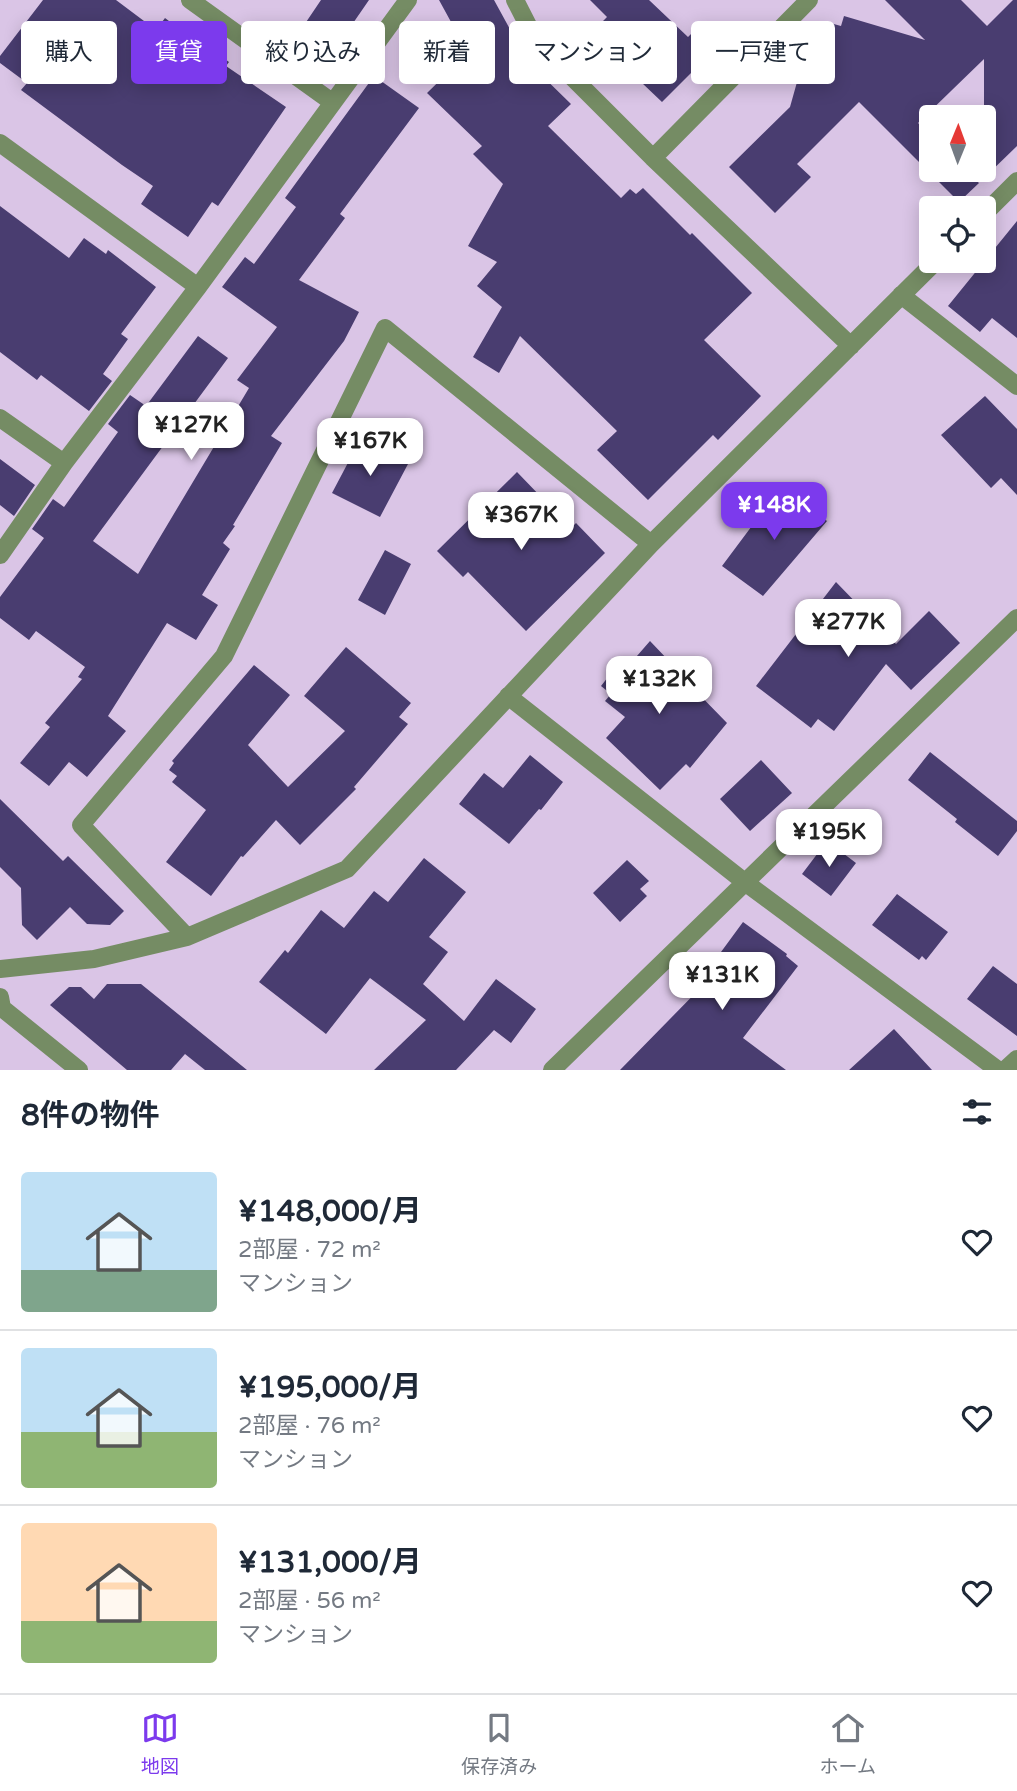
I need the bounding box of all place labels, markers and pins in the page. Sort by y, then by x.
pin: ¥127K [142,402,240,462]
pin: ¥167K [321,419,419,478]
pin: ¥148K [725,482,823,542]
pin: ¥367K [472,492,570,552]
pin: ¥277K [799,600,897,659]
pin: ¥132K [610,656,708,716]
pin: ¥195K [780,810,878,869]
pin: ¥131K [673,953,771,1012]

